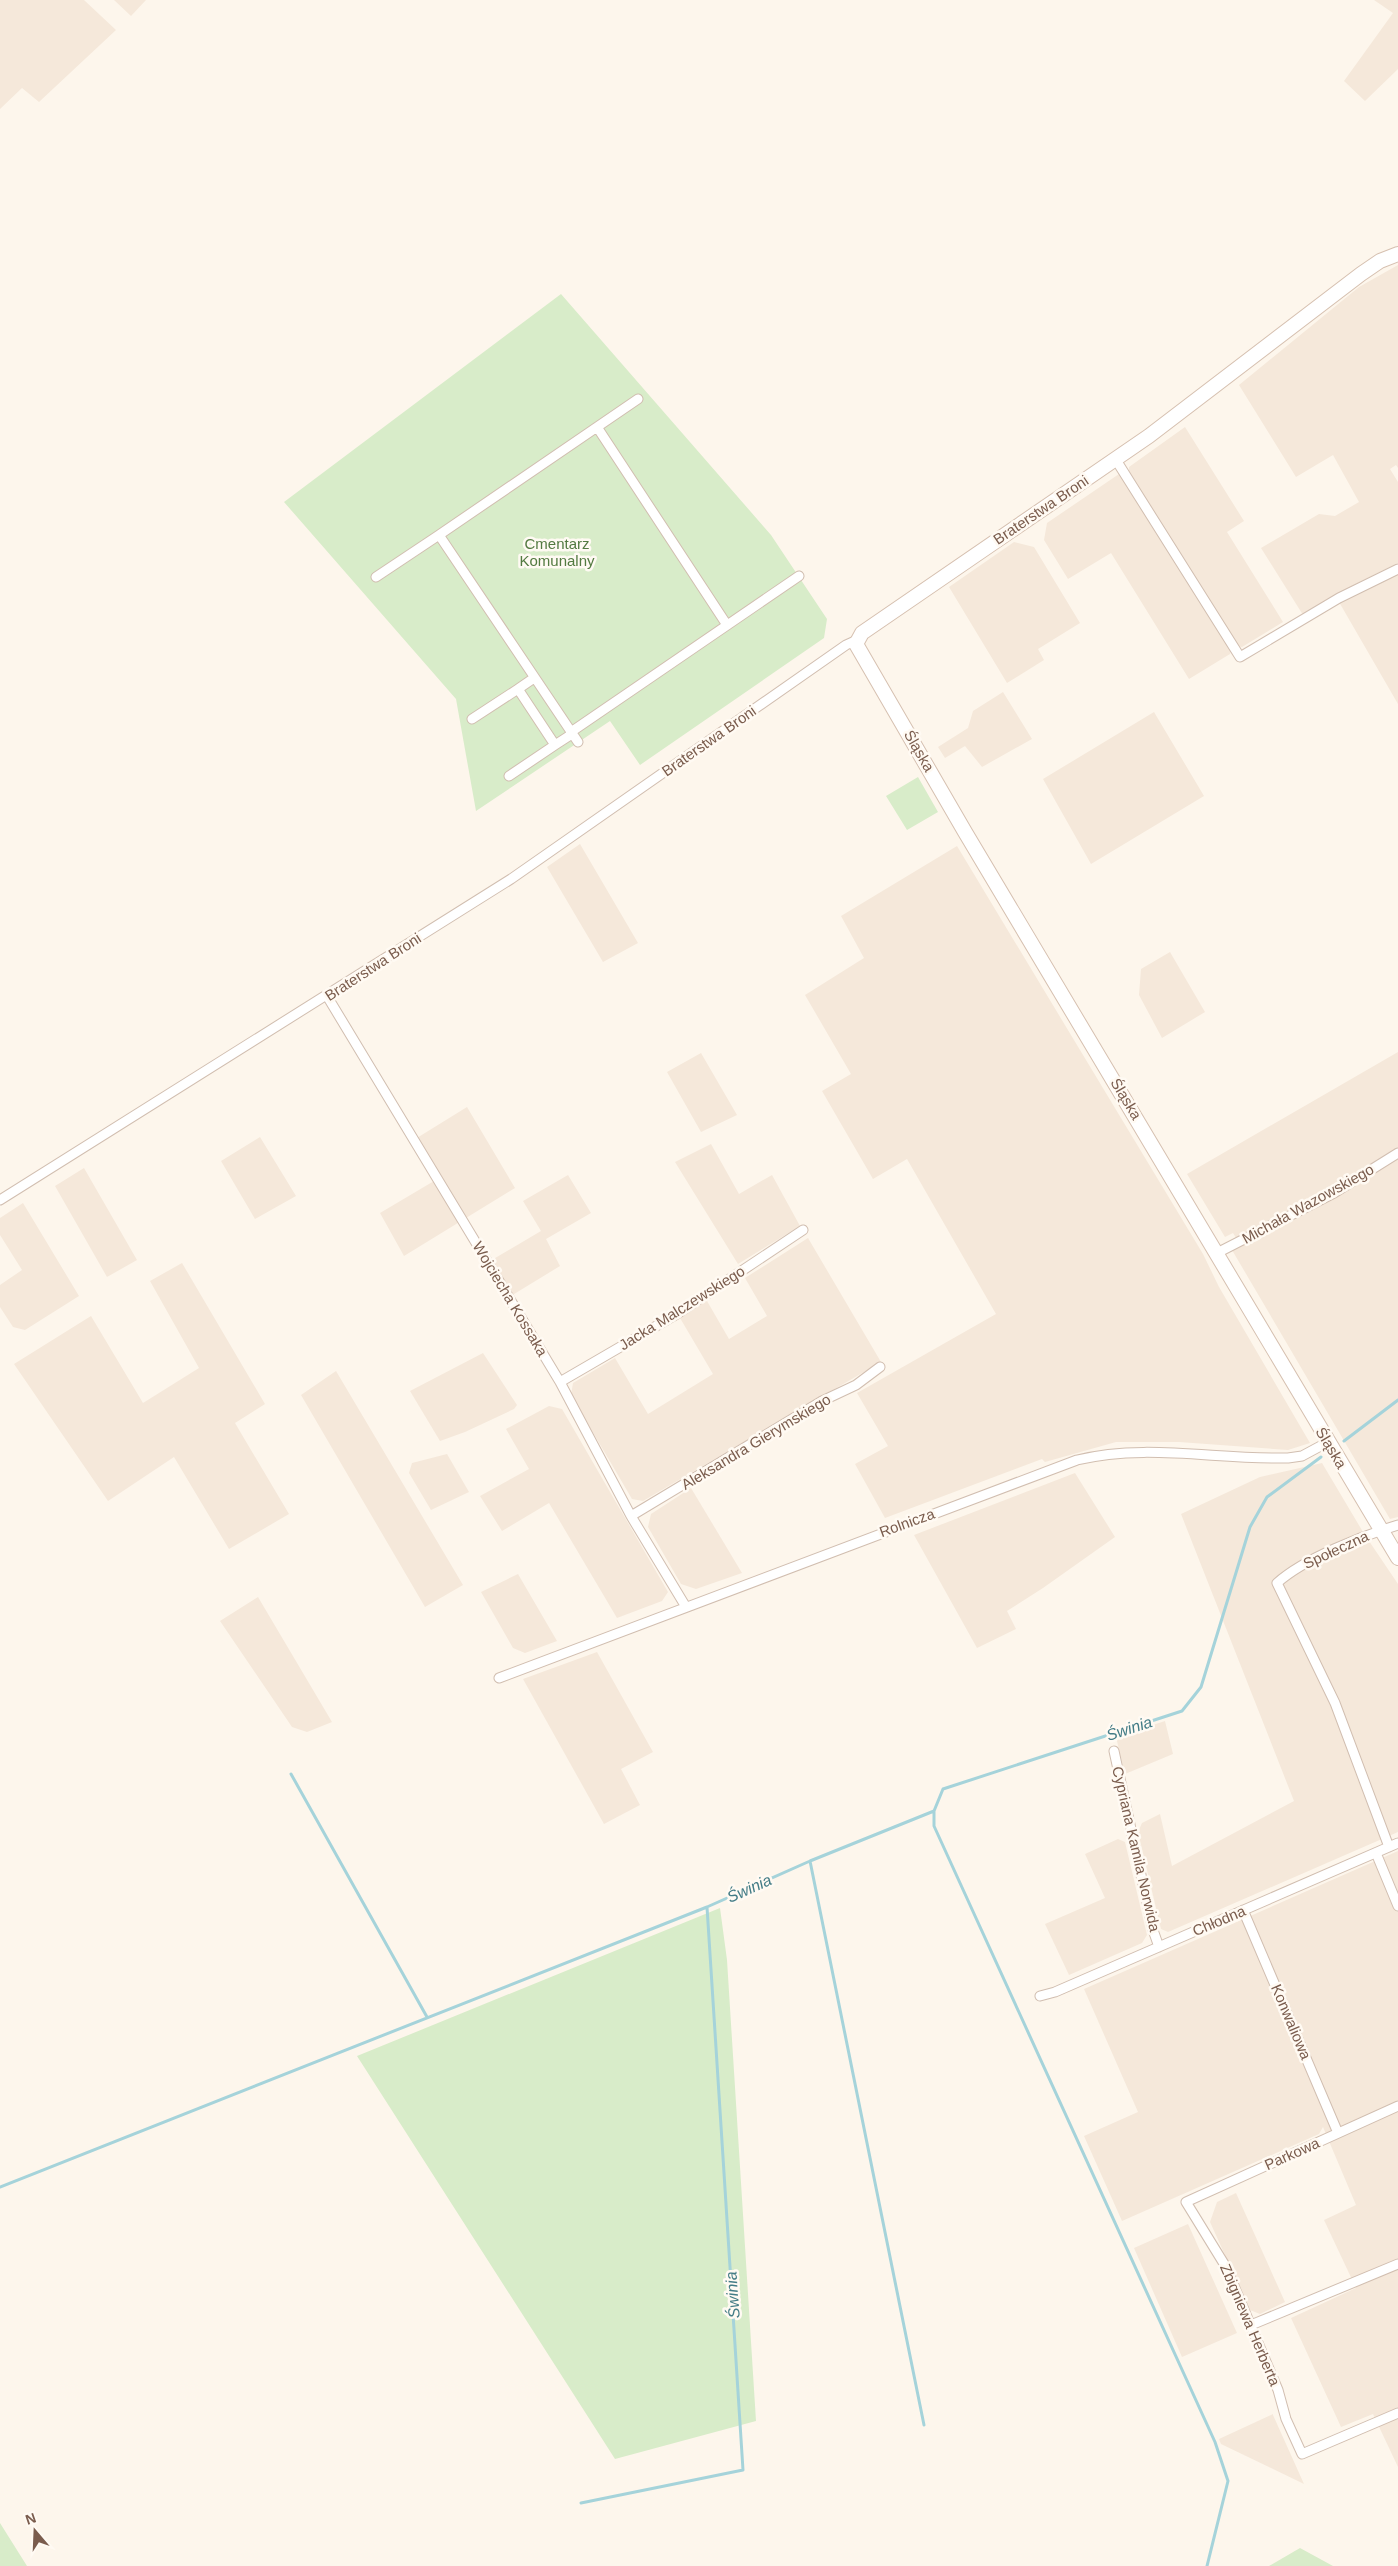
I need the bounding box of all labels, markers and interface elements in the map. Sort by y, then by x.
street label: Braterstwa Broni [990,472,1091,548]
park label: Cmentarz Komunalny [519,535,595,569]
street label: Braterstwa Broni [658,702,759,779]
street label: Śląska [901,727,938,775]
street label: Braterstwa Broni [322,929,424,1004]
street label: Śląska [1108,1075,1146,1123]
street label: Michała Wazowskiego [1239,1160,1377,1247]
street label: Wojciecha Kossaka [470,1238,552,1360]
street label: Jacka Malczewskiego [616,1262,748,1353]
street label: Aleksandra Gierymskiego [678,1390,833,1493]
street label: Śląska [1313,1424,1351,1472]
street label: Rolnicza [877,1504,937,1540]
street label: Społeczna [1300,1527,1372,1572]
water label: Świnia [1104,1712,1154,1744]
street label: Cypriana Kamila Norwida [1109,1765,1164,1934]
water label: Świnia [724,1870,774,1906]
street label: Chłodna [1190,1902,1248,1939]
street label: Konwaliowa [1268,1982,1315,2063]
street label: Parkowa [1262,2134,1323,2173]
street label: Zbigniewa Herberta [1217,2261,1284,2389]
water label: Świnia [721,2271,743,2319]
north arrow [10,2506,60,2556]
text: N [23,2509,38,2528]

